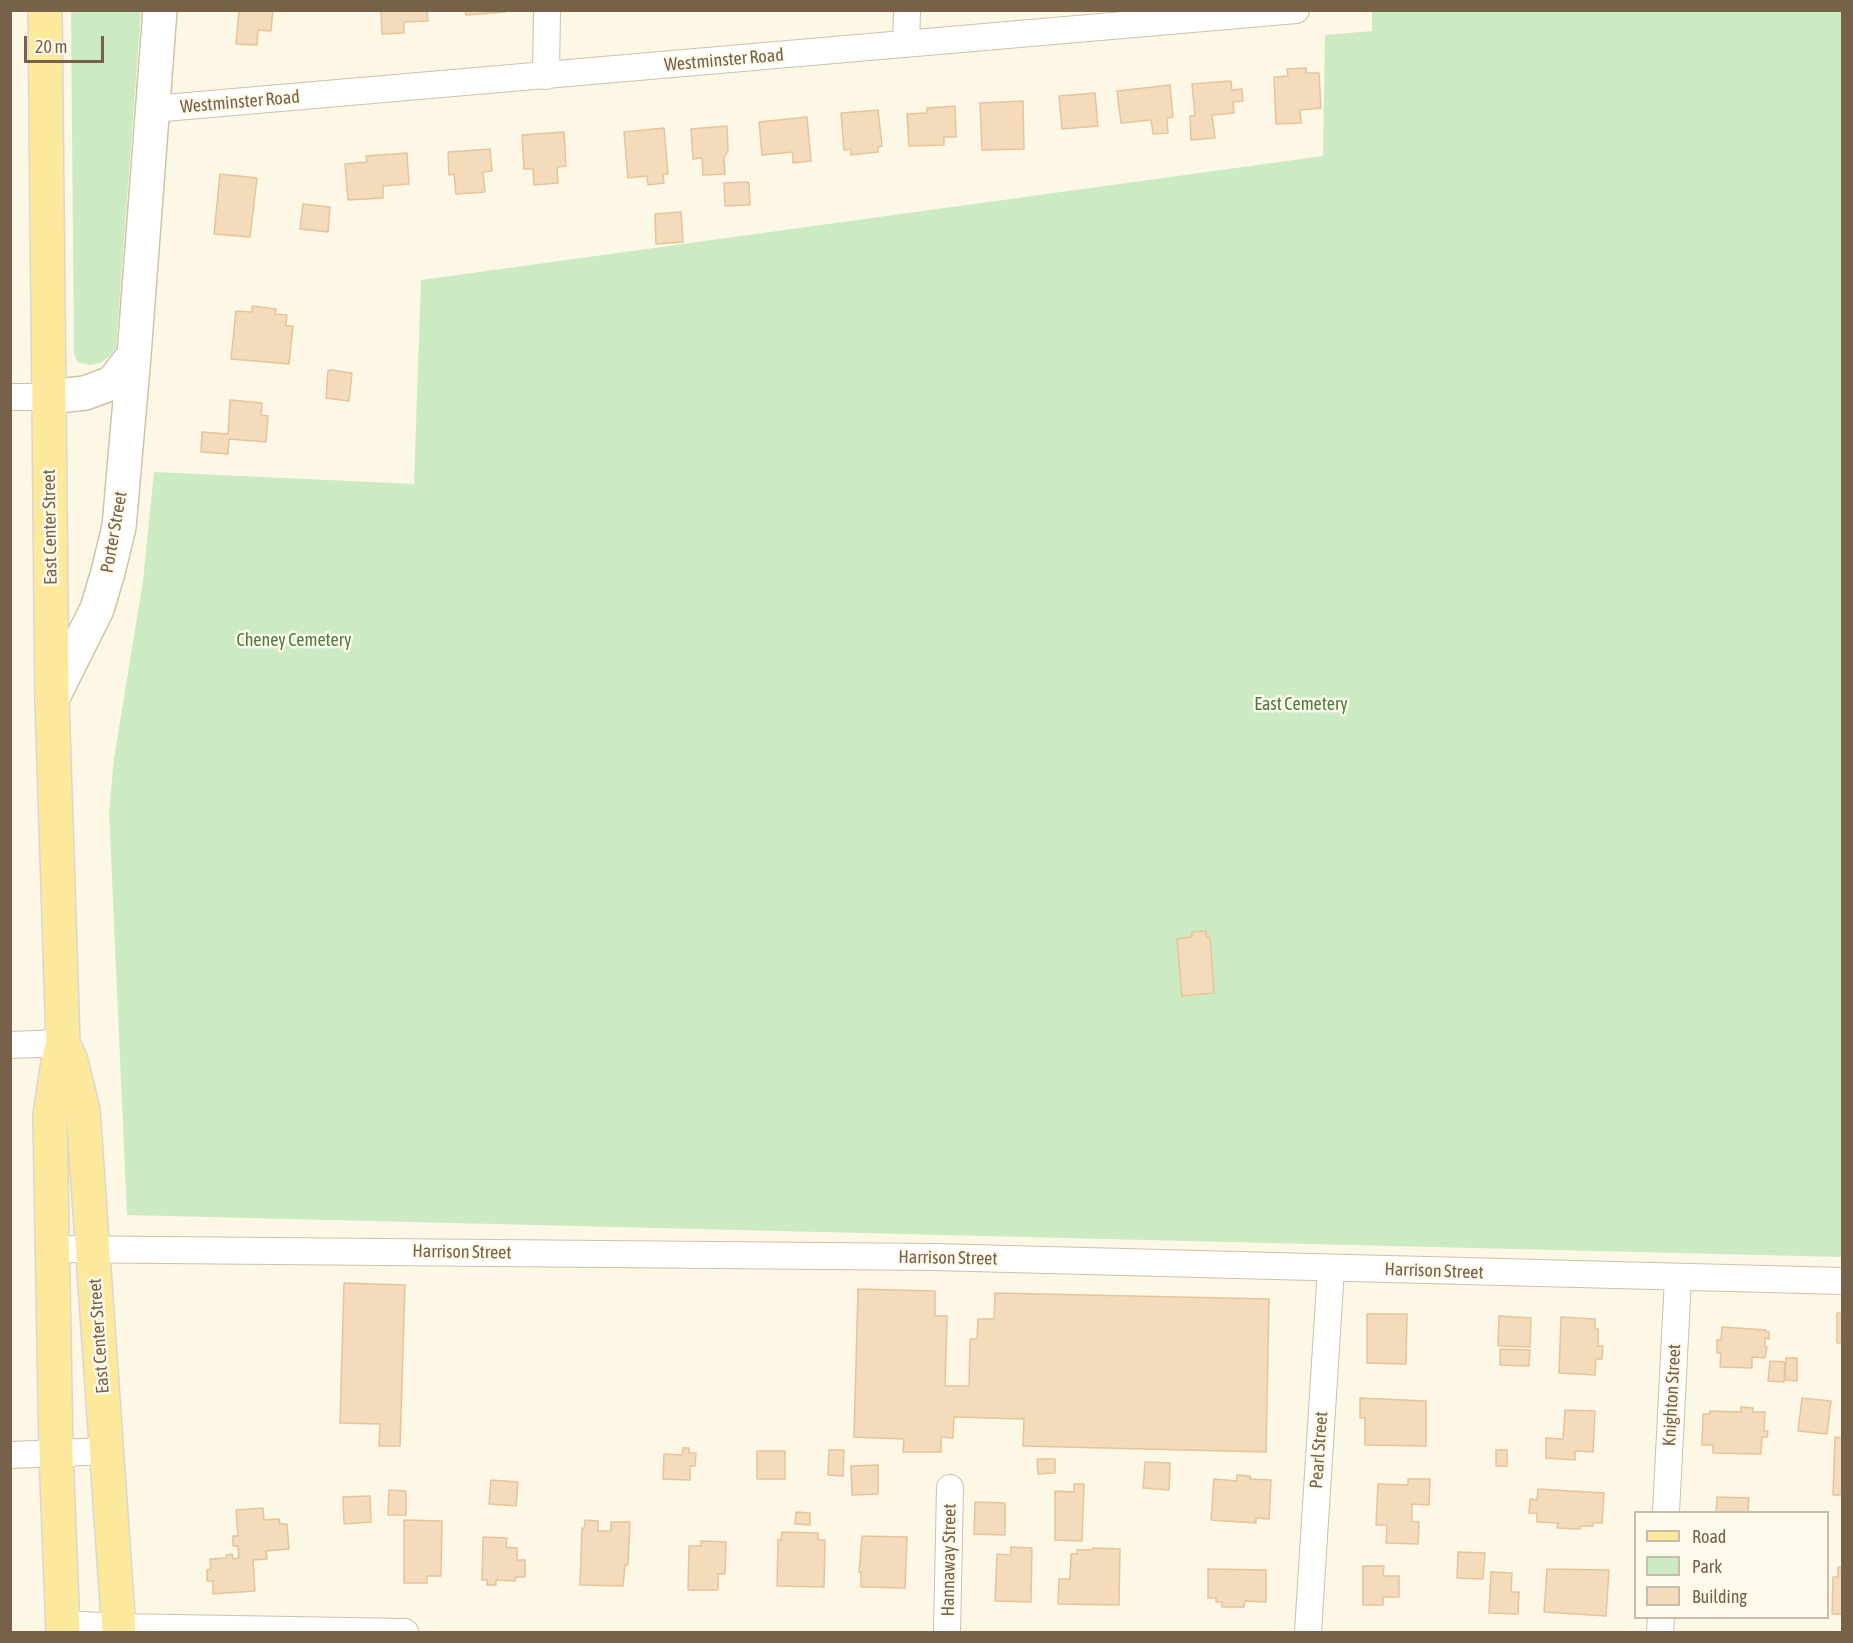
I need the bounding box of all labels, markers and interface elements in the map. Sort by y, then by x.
scale bar [27,24,106,62]
text: 20 m [35,36,67,57]
street label: Westminster Road [663,44,785,76]
street label: Westminster Road [179,86,301,118]
street label: East Center Street [38,469,62,585]
street label: Porter Street [96,489,132,575]
park label: Cheney Cemetery [237,629,351,651]
park label: East Cemetery [1254,693,1348,715]
street label: Harrison Street [412,1240,512,1264]
street label: Harrison Street [898,1246,998,1270]
street label: Harrison Street [1384,1258,1484,1284]
street label: East Center Street [84,1278,114,1394]
street label: Knighton Street [1659,1343,1685,1447]
street label: Pearl Street [1306,1411,1332,1489]
street label: Hannaway Street [937,1503,961,1617]
legend [1634,1511,1829,1619]
text: Road [1692,1526,1726,1547]
text: Park [1692,1556,1722,1577]
text: Building [1692,1586,1747,1607]

